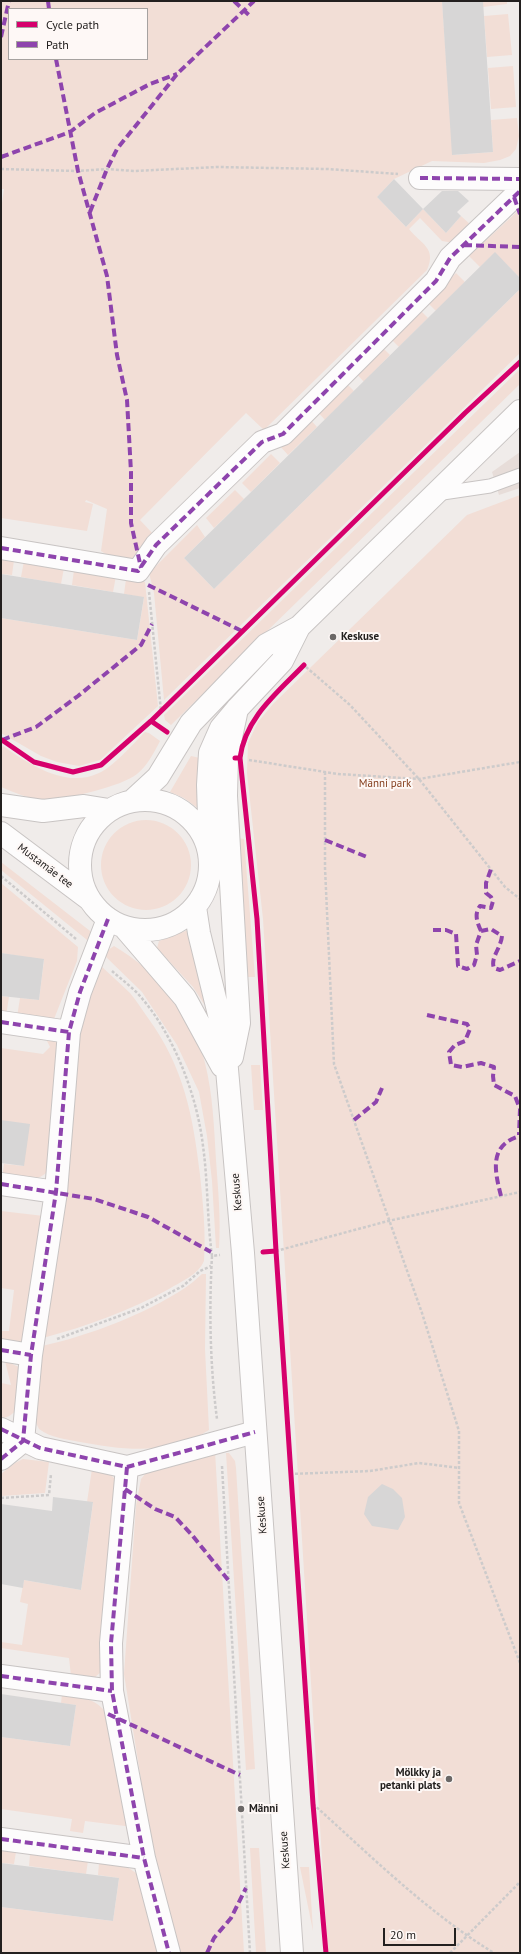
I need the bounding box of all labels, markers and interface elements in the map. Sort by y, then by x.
legend [8,8,148,60]
text: Cycle path [46,17,99,32]
text: Path [46,37,69,52]
place label: Keskuse [341,630,379,644]
marker: Keskuse [328,632,338,642]
park label: Männi park [359,777,411,791]
street label: Mustamäe tee [15,841,75,891]
street label: Keskuse [229,1173,245,1211]
street label: Keskuse [254,1496,270,1534]
place label: Mölkky ja petanki plats [380,1766,441,1792]
marker: Mölkky ja petanki plats [444,1774,454,1784]
place label: Männi [249,1802,278,1816]
marker: Männi [236,1804,246,1814]
street label: Keskuse [277,1831,293,1869]
scale bar [385,1920,458,1946]
text: 20 m [390,1927,416,1942]

